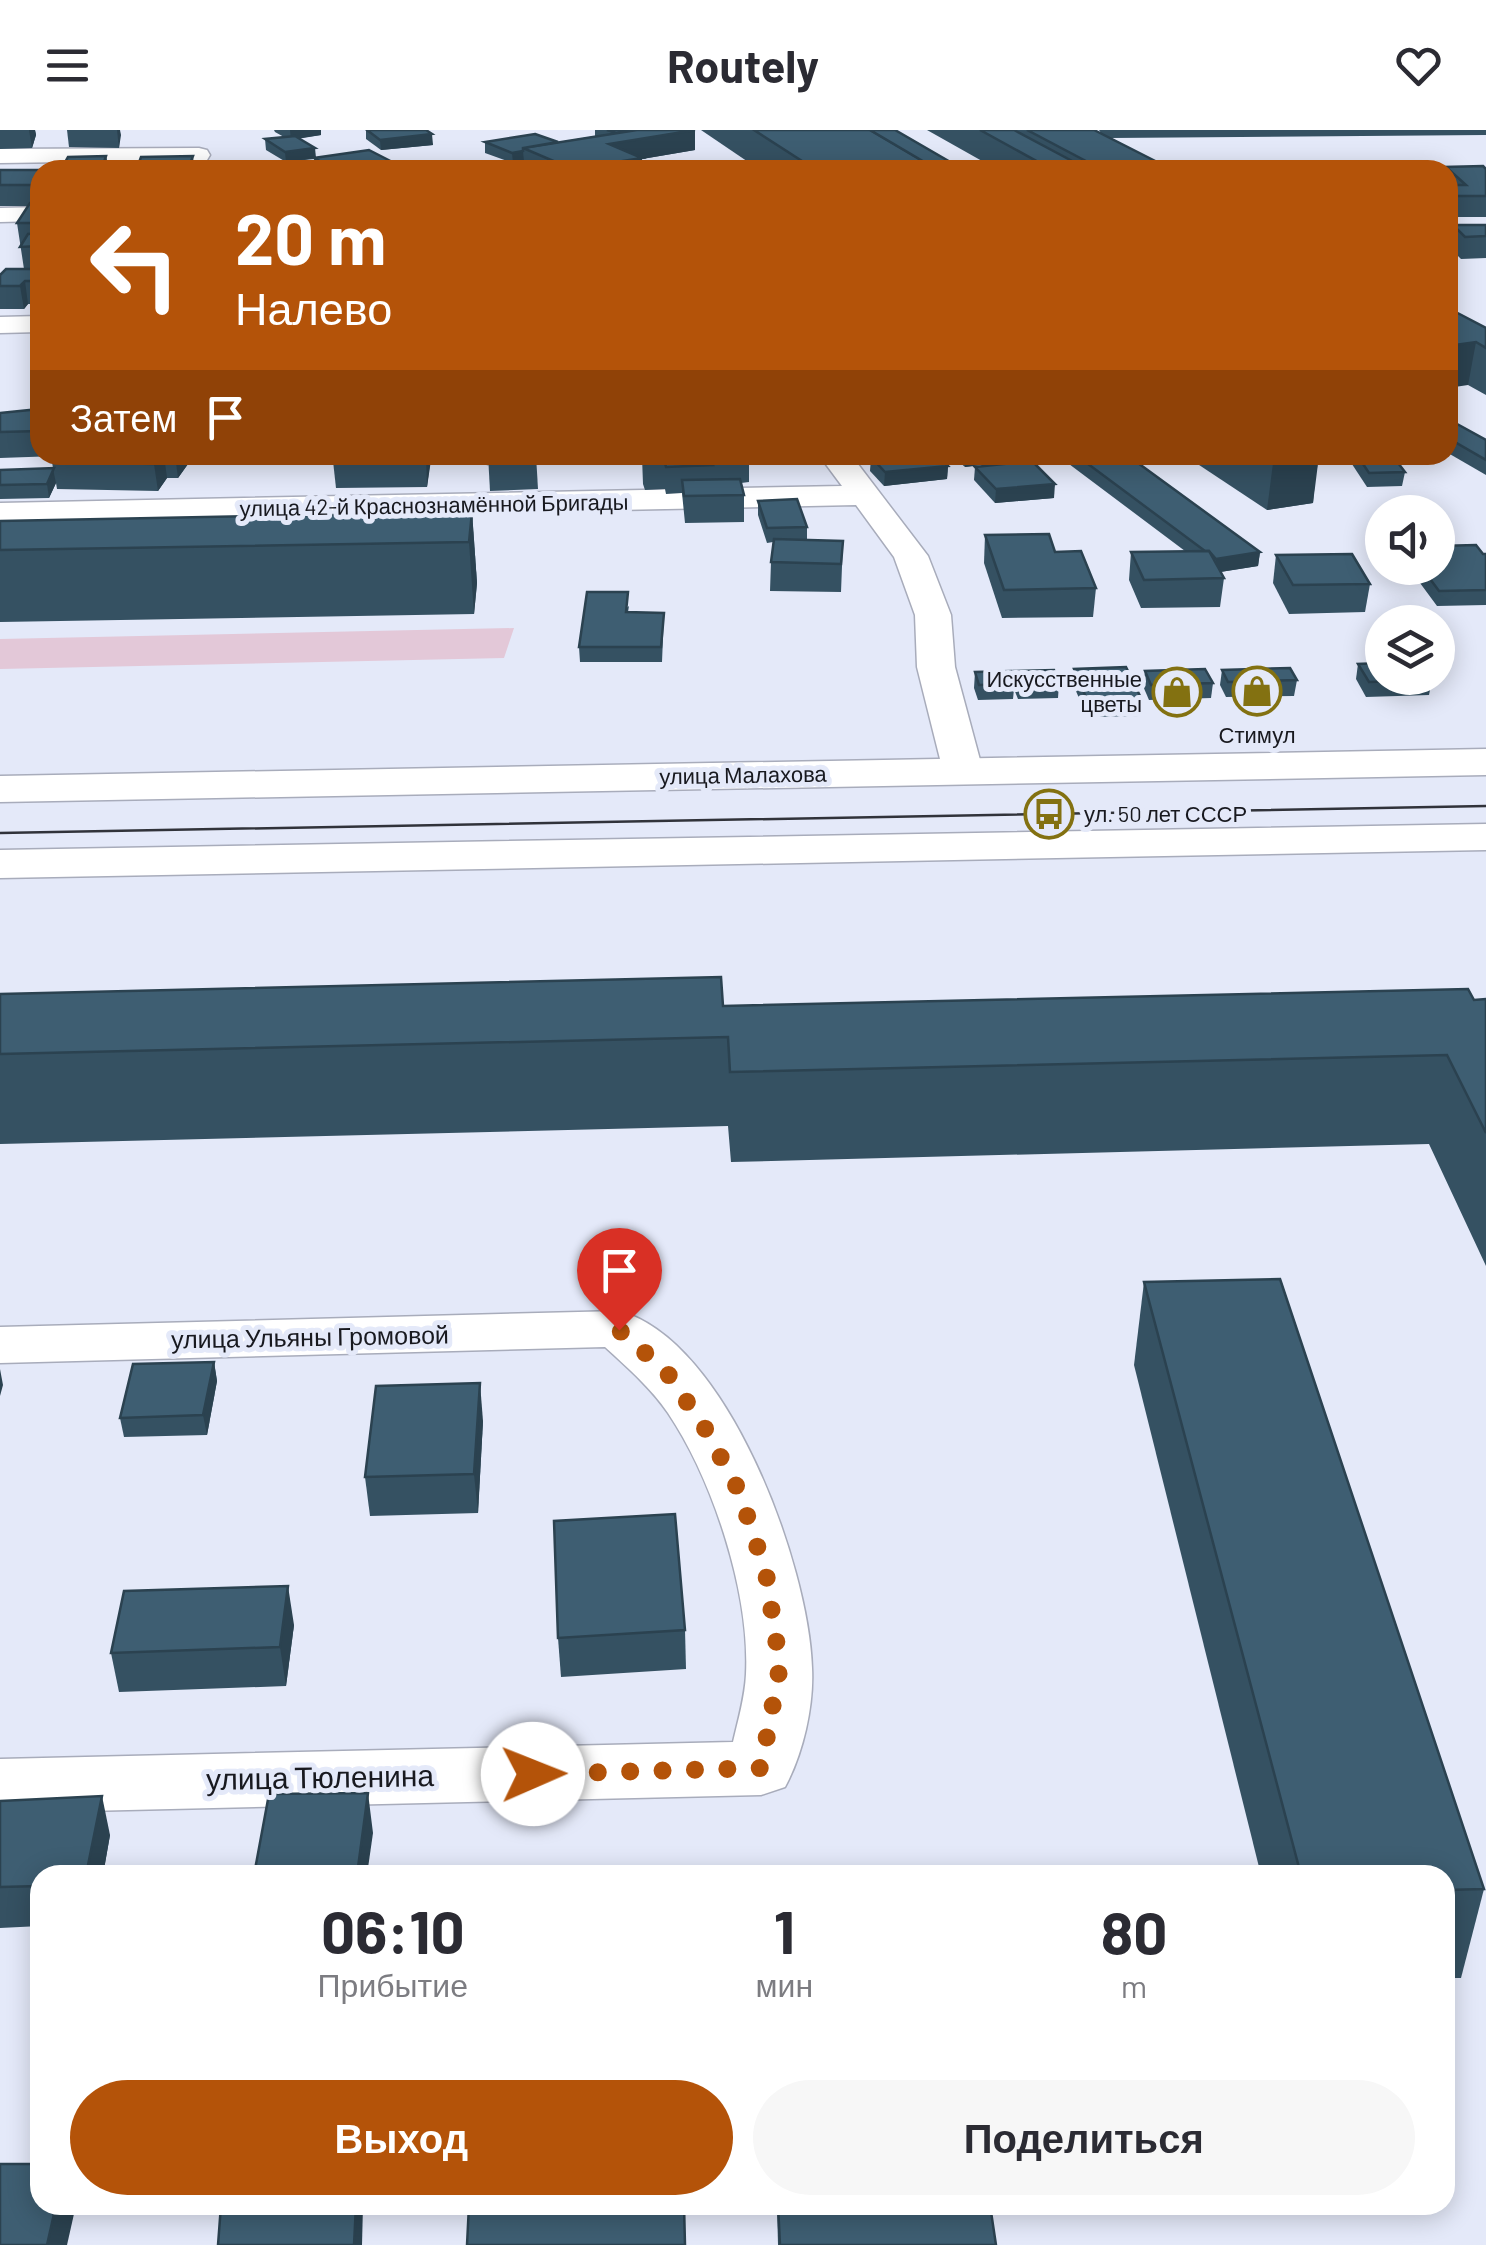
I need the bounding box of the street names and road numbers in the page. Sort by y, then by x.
street label: улица 42-й Краснознамённой Бригады [239,488,629,521]
street label: улица Малахова [659,760,828,789]
street label: улица Ульяны Громовой [171,1319,449,1353]
street label: улица Тюленина [206,1756,435,1796]

